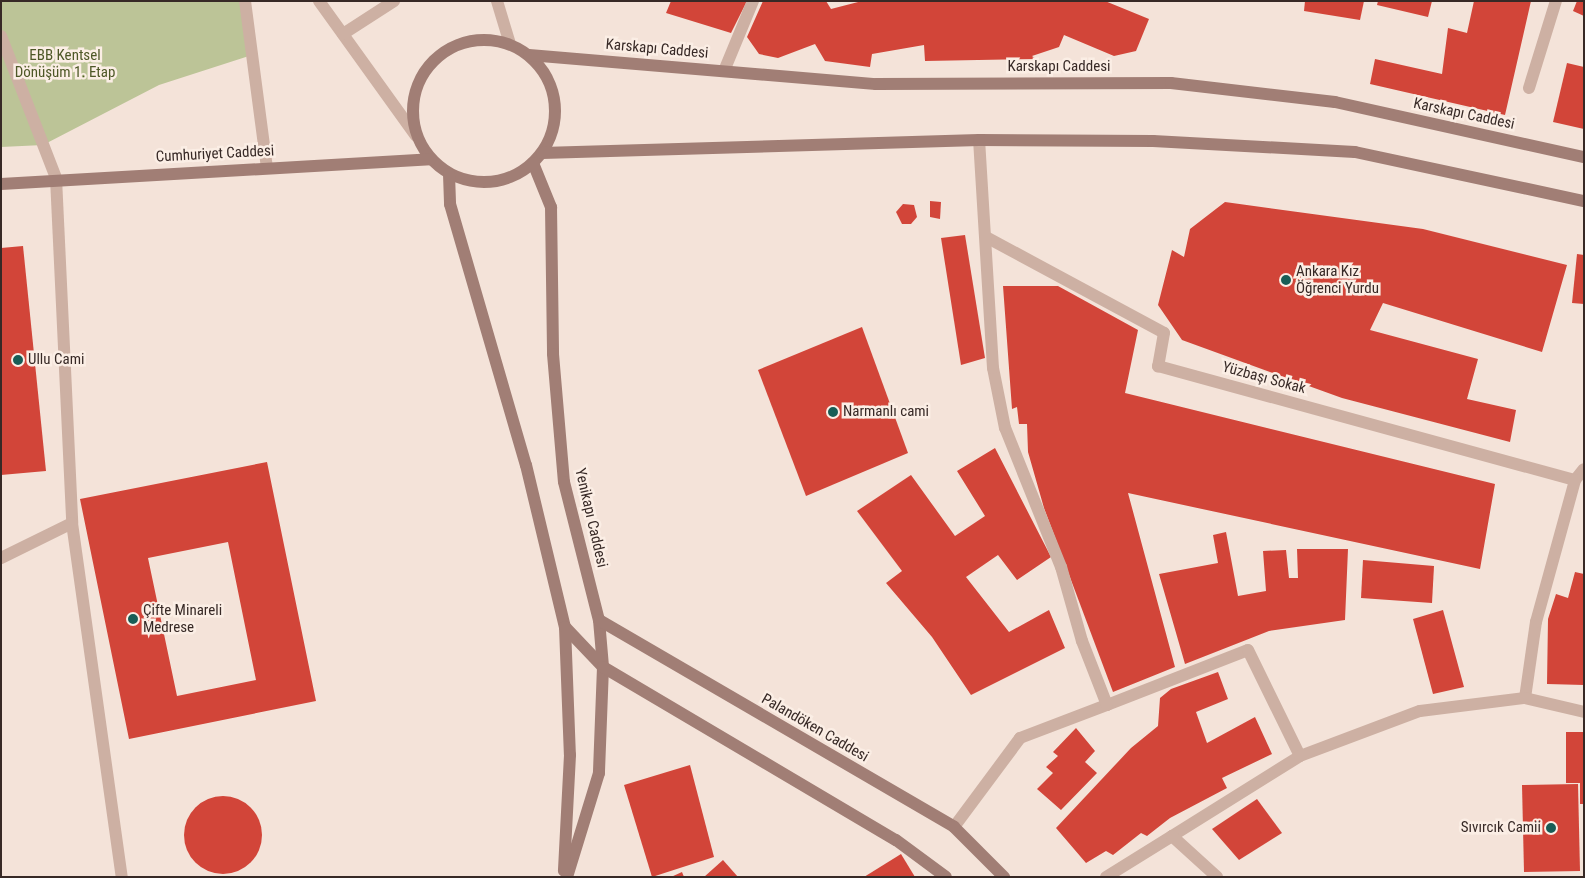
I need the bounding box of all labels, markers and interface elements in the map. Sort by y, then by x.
street label: Karskapı Caddesi [605,36,709,62]
park label: EBB Kentsel Dönüşüm 1. Etap [15,46,115,81]
street label: Karskapı Caddesi [1008,58,1110,76]
street label: Karskapı Caddesi [1412,94,1516,134]
street label: Cumhuriyet Caddesi [155,142,275,166]
place label: Ankara Kız Öğrenci Yurdu [1296,262,1379,297]
marker: Ankara Kız Öğrenci Yurdu [1280,274,1292,286]
place label: Ullu Cami [28,351,84,369]
marker: Ullu Cami [12,354,24,366]
street label: Yüzbaşı Sokak [1220,358,1308,398]
place label: Narmanlı cami [843,403,929,421]
marker: Narmanlı cami [827,406,839,418]
street label: Yenikapı Caddesi [571,467,611,569]
place label: Çifte Minareli Medrese [143,601,222,636]
marker: Çifte Minareli Medrese [127,613,139,625]
street label: Palandöken Caddesi [758,690,872,766]
place label: Sıvırcık Camii [1461,819,1541,837]
marker: Sıvırcık Camii [1545,822,1557,834]

